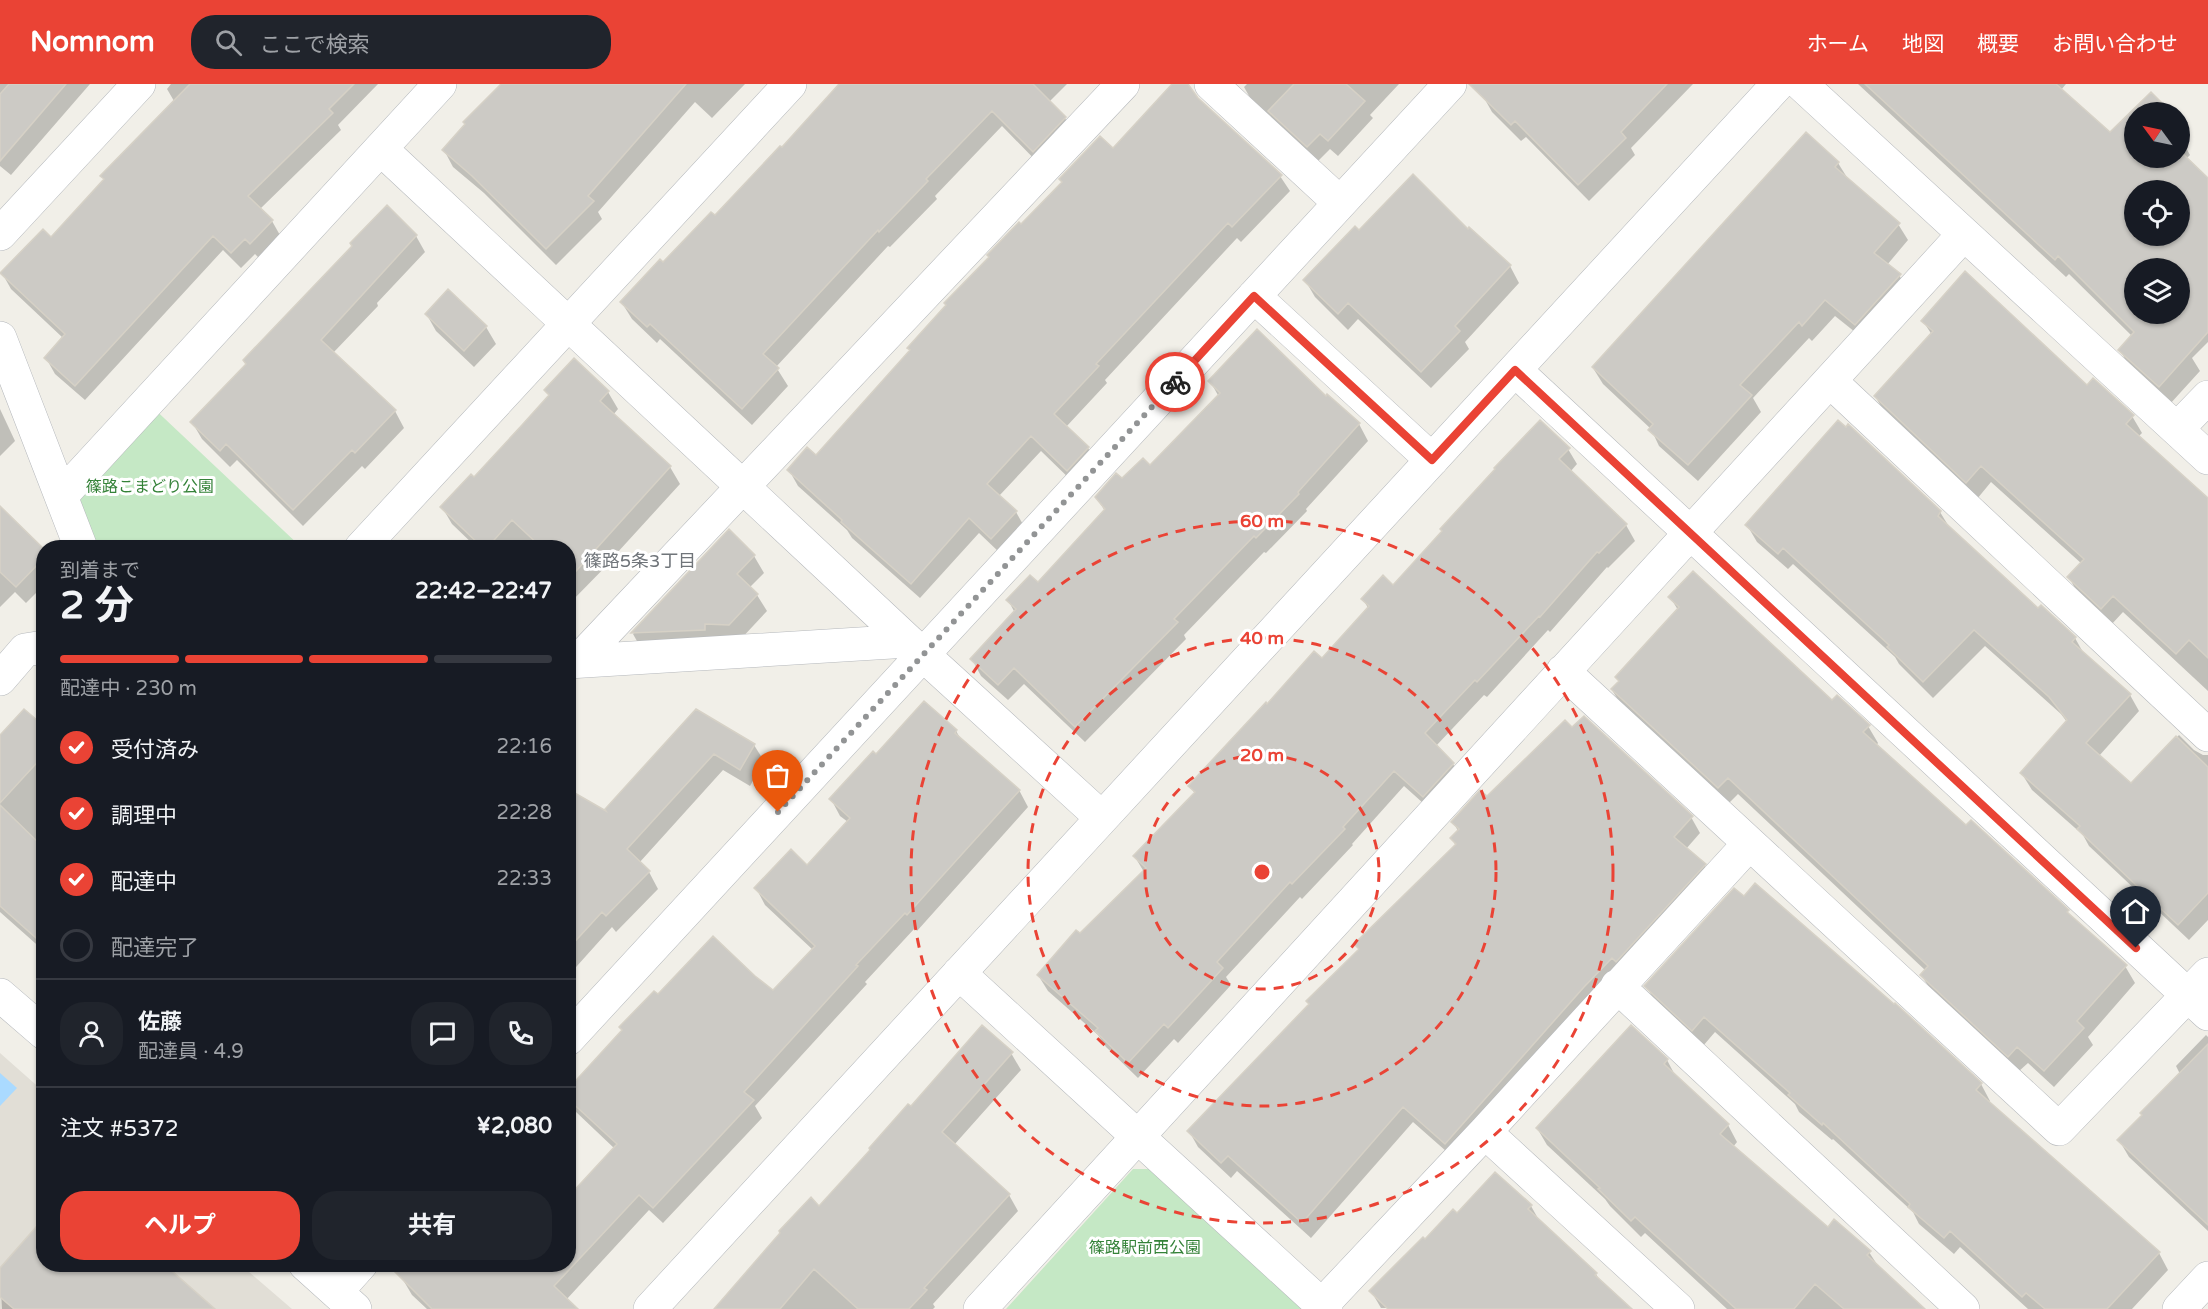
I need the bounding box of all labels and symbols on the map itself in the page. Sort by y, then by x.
north arrow [2124,102,2190,168]
courier [1145,352,1205,412]
park label: 篠路こまどり公園 [86,477,214,497]
text: 60 m [1240,510,1284,532]
district label: 篠路5条3丁目 [584,550,696,572]
text: 40 m [1240,627,1284,649]
text: 20 m [1240,744,1284,766]
pin [752,750,803,812]
centre of rings [1252,862,1272,882]
pin [2110,886,2161,948]
park label: 篠路駅前西公園 [1089,1238,1201,1258]

